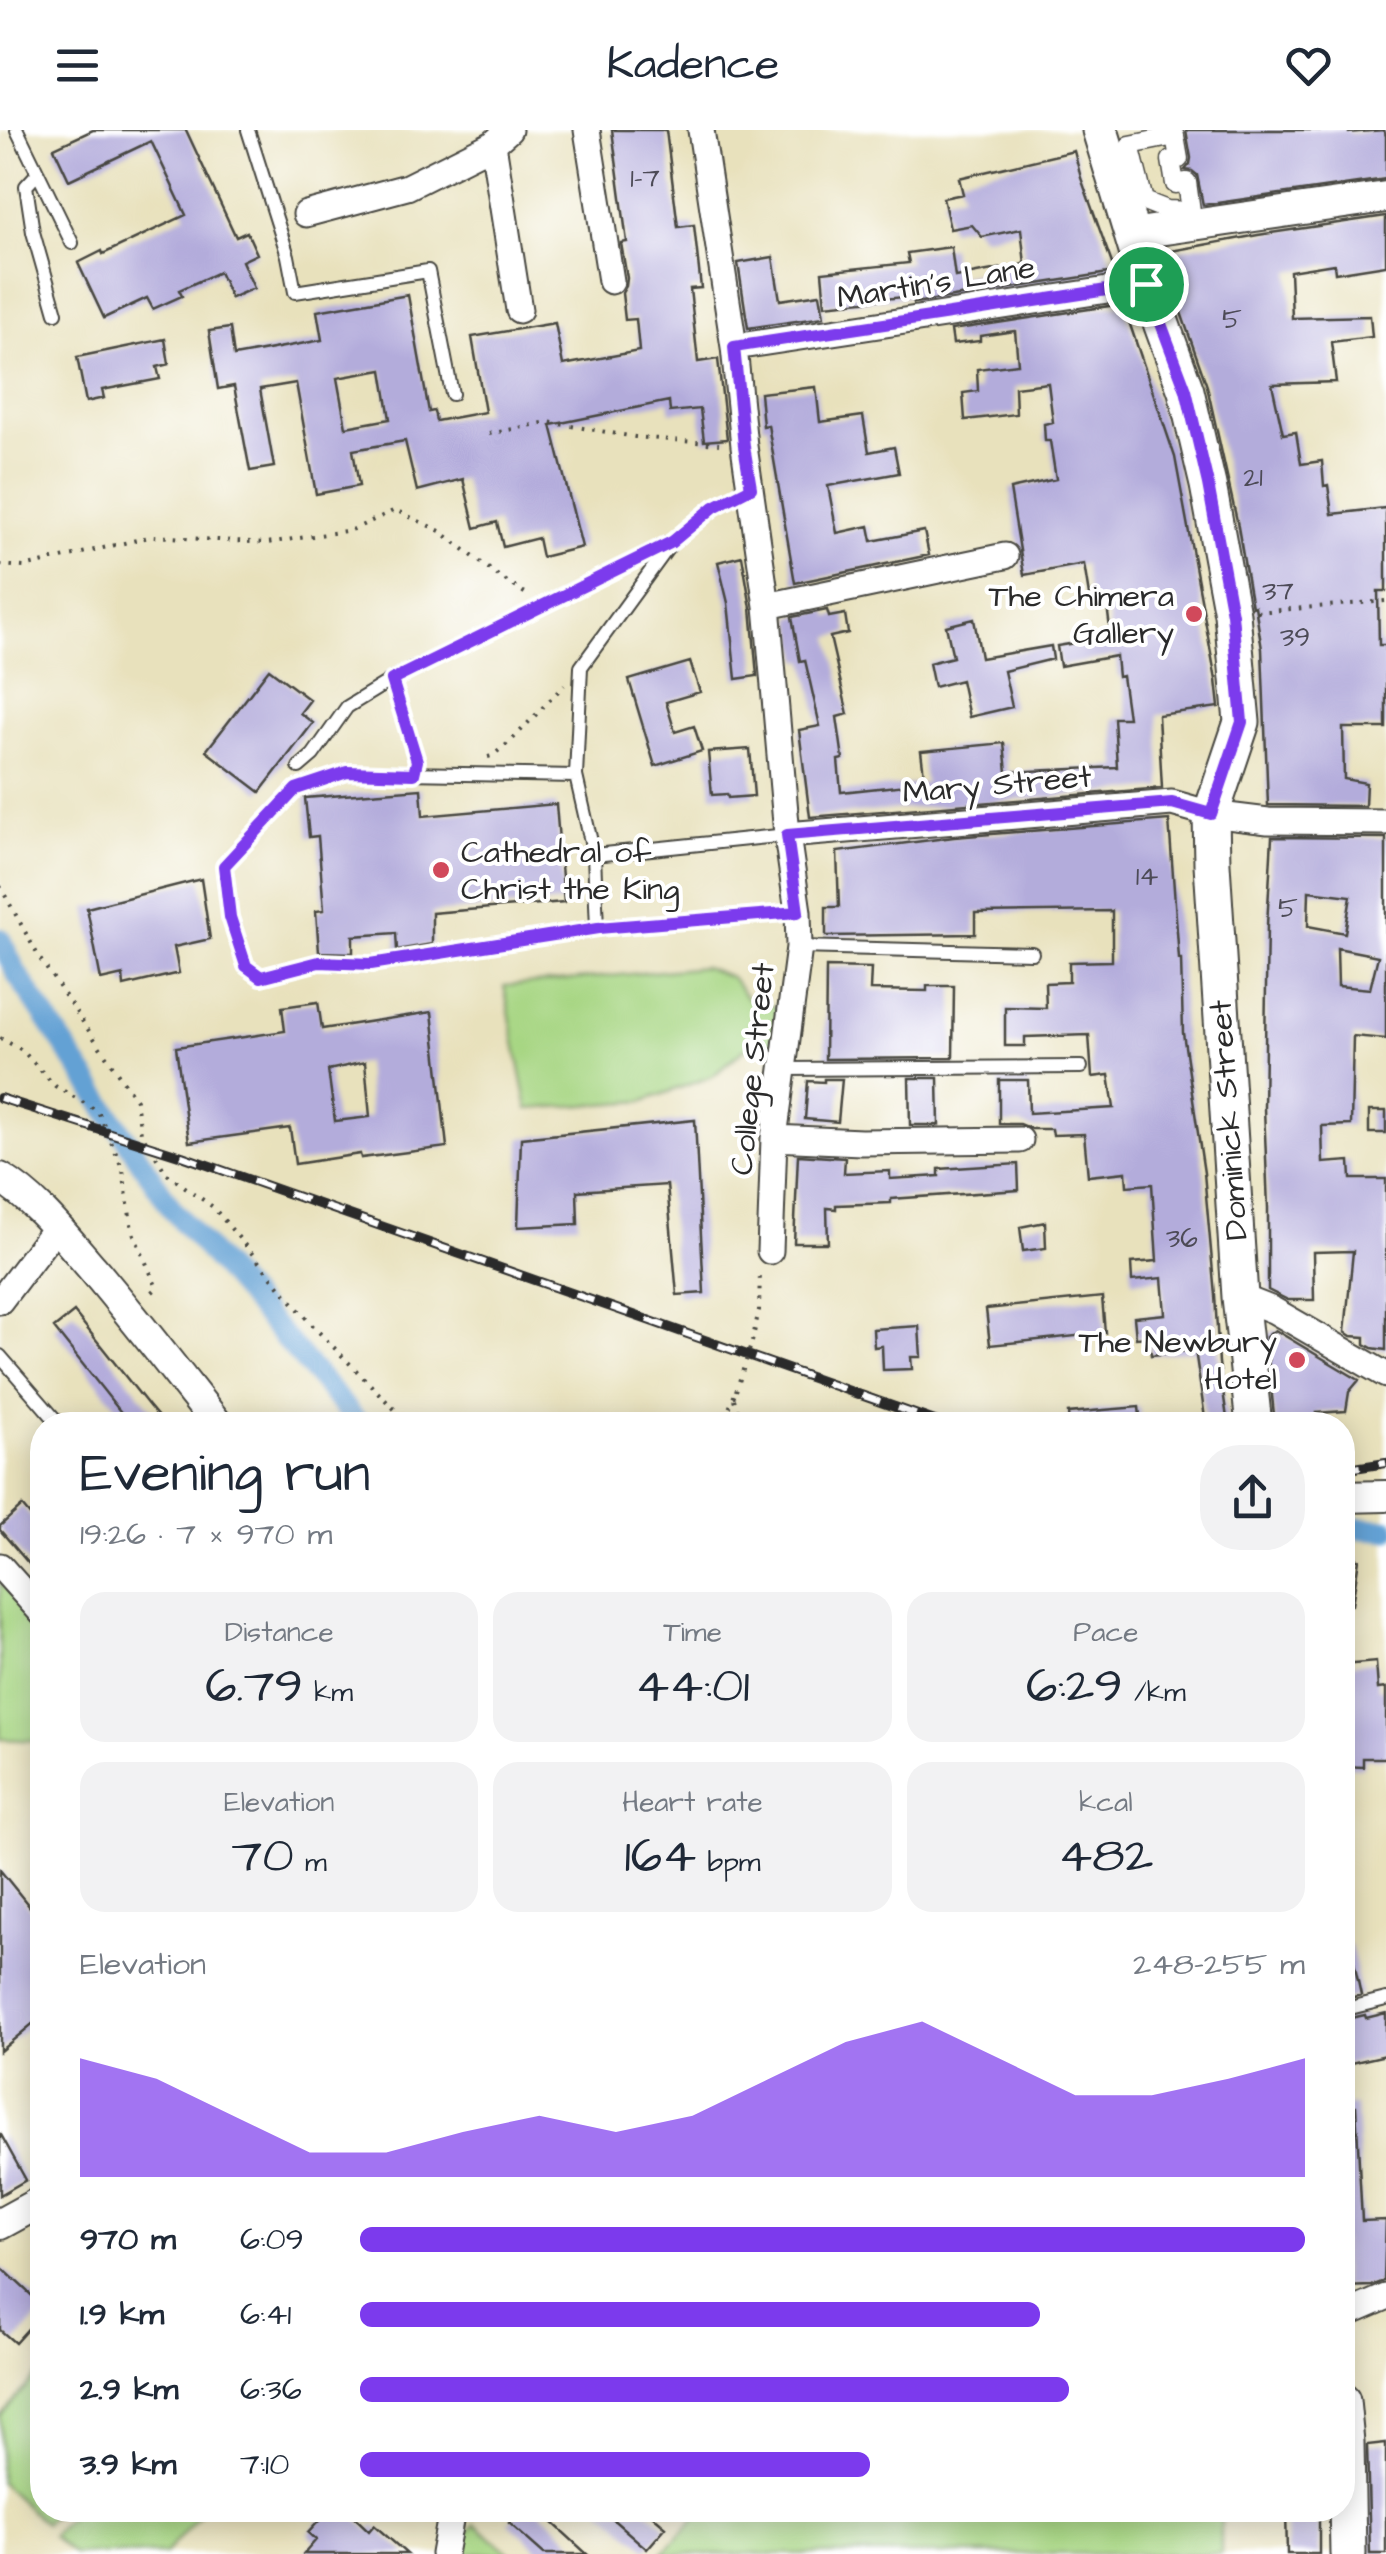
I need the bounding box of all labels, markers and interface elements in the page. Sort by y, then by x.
text: Kadence [607,34,779,96]
icon: menu [50,38,105,93]
icon: heart [1281,38,1336,93]
house number: 1-7 [630,159,660,198]
pin [1104,242,1189,327]
street label: Martin's Lane [834,245,1038,321]
icon: arrive [1119,257,1174,312]
house number: 5 [1222,300,1242,339]
house number: 21 [1243,458,1263,497]
house number: 37 [1262,572,1294,611]
place label: The Chimera Gallery [989,574,1174,656]
marker: The Chimera Gallery [1183,603,1205,625]
house number: 39 [1280,618,1310,657]
street label: Mary Street [901,754,1093,816]
place label: Cathedral of Christ the King [461,830,679,912]
house number: 14 [1136,857,1158,896]
marker: Cathedral of Christ the King [430,859,452,881]
house number: 5 [1278,889,1298,928]
street label: College Street [719,960,787,1177]
street label: Dominick Street [1198,998,1260,1242]
house number: 36 [1166,1219,1198,1258]
place label: The Newbury Hotel [1078,1320,1277,1402]
marker: The Newbury Hotel [1286,1349,1308,1371]
text: Evening run [80,1436,370,1512]
button: share [1200,1445,1305,1550]
text: 19:26 · 7 × 970 m [80,1512,332,1557]
text: Distance [225,1613,334,1652]
text: Time [663,1613,722,1652]
text: Pace [1073,1613,1138,1652]
text: 6.79 [205,1652,303,1721]
text: 44:01 [635,1652,750,1721]
text: 6:29 [1026,1652,1123,1721]
text: km [303,1673,353,1712]
text: /km [1123,1673,1186,1712]
text: Elevation [224,1783,334,1822]
text: Heart rate [622,1783,763,1822]
text: kcal [1079,1783,1133,1822]
text: 70 [232,1822,294,1891]
text: 164 [624,1822,696,1891]
text: 482 [1058,1822,1153,1891]
text: m [294,1843,327,1882]
text: bpm [696,1843,761,1882]
text: Elevation [80,1942,206,1987]
text: 248–255 m [1133,1942,1305,1987]
text: 970 m [80,2217,176,2262]
text: 6:09 [240,2217,304,2262]
text: 1.9 km [80,2292,164,2337]
text: 6:41 [240,2292,291,2337]
text: 2.9 km [80,2367,178,2412]
text: 6:36 [240,2367,302,2412]
text: 3.9 km [80,2442,176,2487]
text: 7:10 [240,2442,289,2487]

